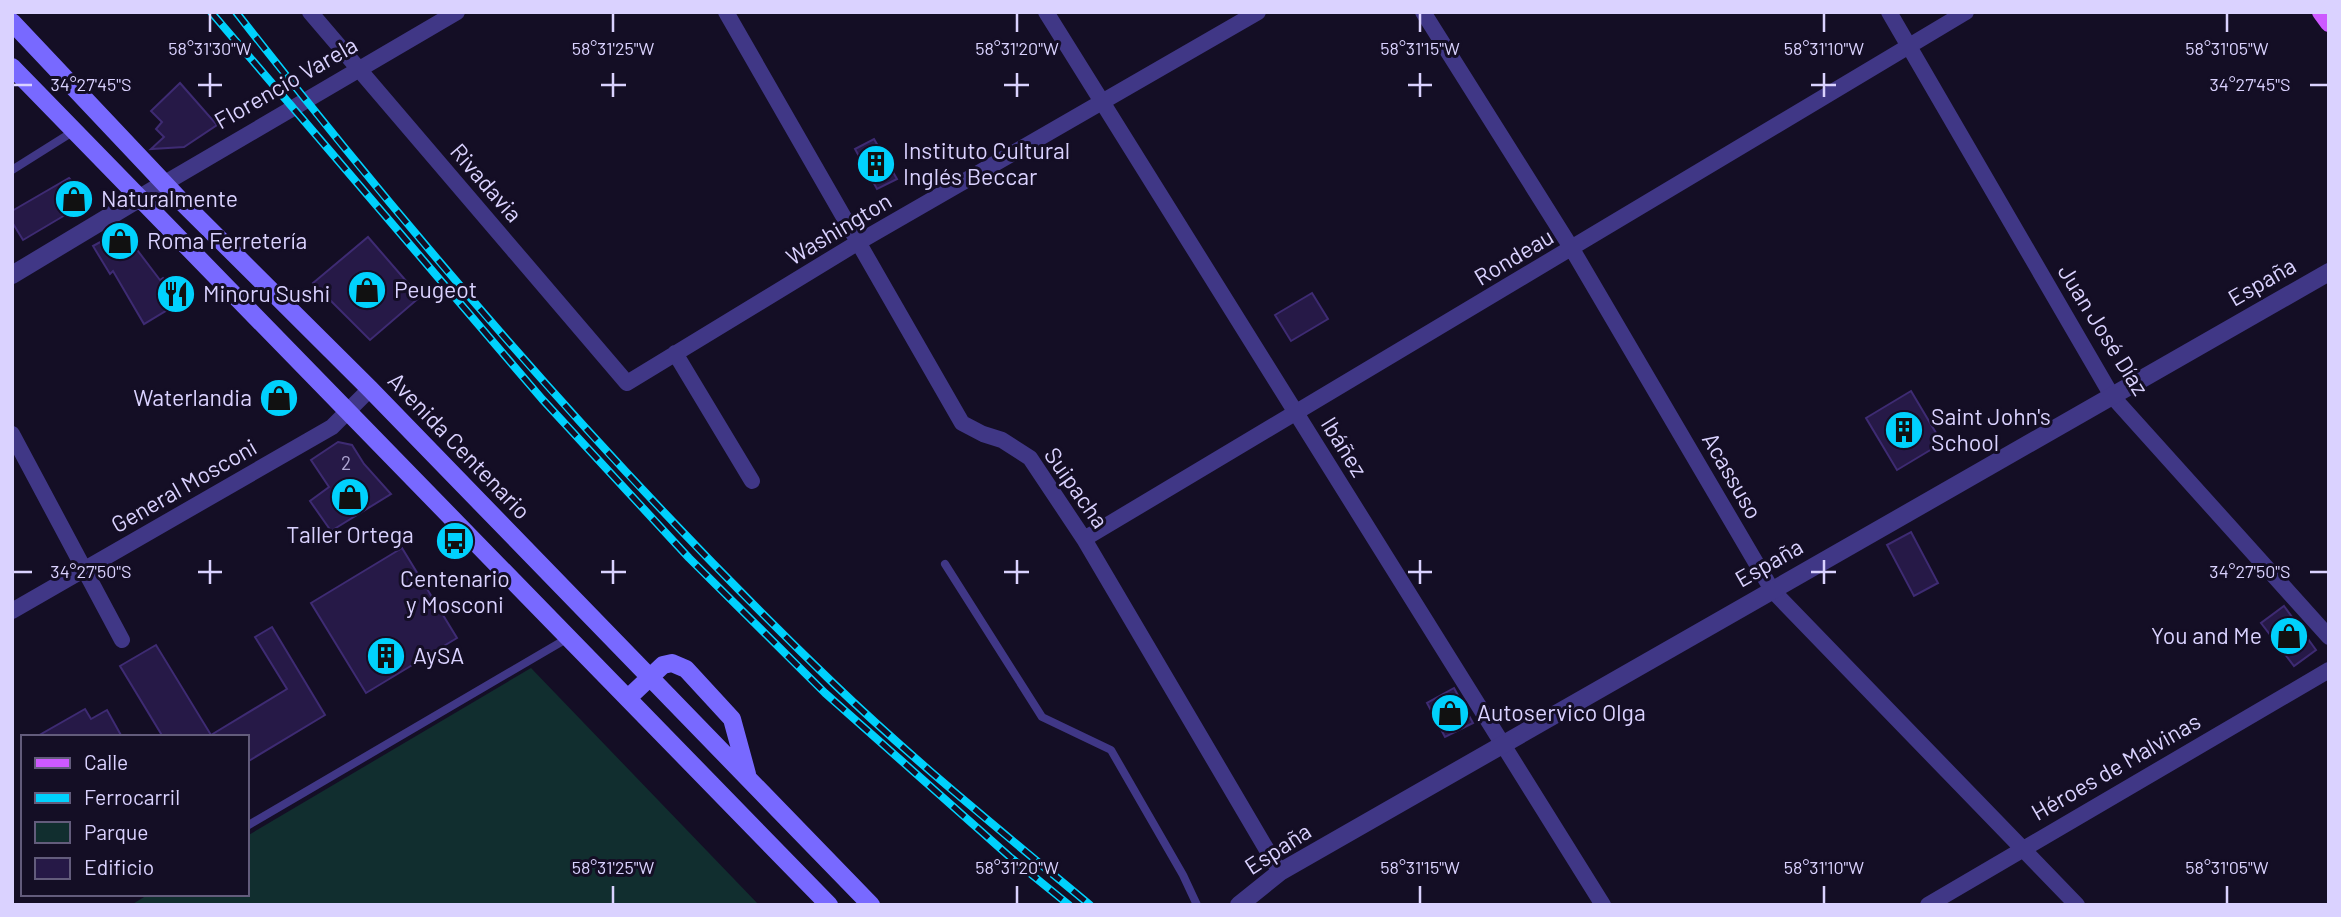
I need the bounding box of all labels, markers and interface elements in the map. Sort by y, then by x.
street label: Florencio Varela [209,30,362,134]
text: 58°31'30"W [168,37,252,59]
text: 58°31'25"W [572,37,655,59]
text: 58°31'20"W [975,37,1059,59]
text: 58°31'15"W [1380,37,1460,59]
text: 58°31'10"W [1784,37,1864,59]
text: 58°31'05"W [2185,37,2269,59]
text: 34°27'45"S [51,73,131,95]
text: 34°27'45"S [2210,73,2290,95]
place label: Instituto Cultural Inglés Beccar [903,136,1070,190]
street label: Rivadavia [445,137,529,227]
building icon: Instituto Cultural Inglés Beccar [855,143,897,185]
shop icon: Naturalmente [53,178,95,220]
place label: Naturalmente [101,184,238,212]
street label: Washington [781,186,896,270]
shop icon: Roma Ferretería [99,220,141,262]
street label: Rondeau [1469,222,1558,291]
place label: Roma Ferretería [147,226,307,254]
street label: España [2223,251,2300,312]
street label: Juan José Díaz [2052,259,2155,400]
shop icon: Peugeot [346,269,388,311]
restaurant icon: Minoru Sushi [155,273,197,315]
place label: Peugeot [394,275,477,303]
place label: Minoru Sushi [203,279,330,307]
street label: Avenida Centenario [383,366,537,524]
shop icon: Waterlandia [258,377,300,419]
place label: Waterlandia [133,383,252,411]
place label: Saint John's School [1931,402,2051,456]
building icon: Saint John's School [1883,409,1925,451]
street label: Ibáñez [1316,411,1374,482]
street label: Acassuso [1697,427,1769,524]
street label: General Mosconi [106,432,261,538]
street label: Suipacha [1039,442,1115,533]
house number: 2 [341,451,351,474]
shop icon: Taller Ortega [329,476,371,518]
place label: Taller Ortega [286,520,414,548]
bus stop icon: Centenario y Mosconi [434,520,476,562]
street label: España [1730,532,1807,593]
text: 34°27'50"S [50,560,132,582]
text: 34°27'50"S [2209,560,2291,582]
place label: Centenario y Mosconi [400,564,510,618]
shop icon: You and Me [2268,615,2310,657]
place label: You and Me [2151,621,2262,649]
building icon: AySA [365,635,407,677]
place label: AySA [413,641,464,669]
shop icon: Autoservico Olga [1429,692,1471,734]
place label: Autoservico Olga [1477,698,1646,726]
street label: Héroes de Malvinas [2026,706,2205,826]
legend [21,735,248,896]
text: Calle [84,749,128,774]
text: Ferrocarril [84,784,180,809]
street label: España [1239,816,1316,880]
text: Parque [84,819,149,844]
text: Edificio [84,854,154,879]
text: 58°31'25"W [572,856,655,878]
text: 58°31'20"W [975,856,1059,878]
text: 58°31'15"W [1380,856,1460,878]
text: 58°31'10"W [1784,856,1864,878]
text: 58°31'05"W [2185,856,2269,878]

